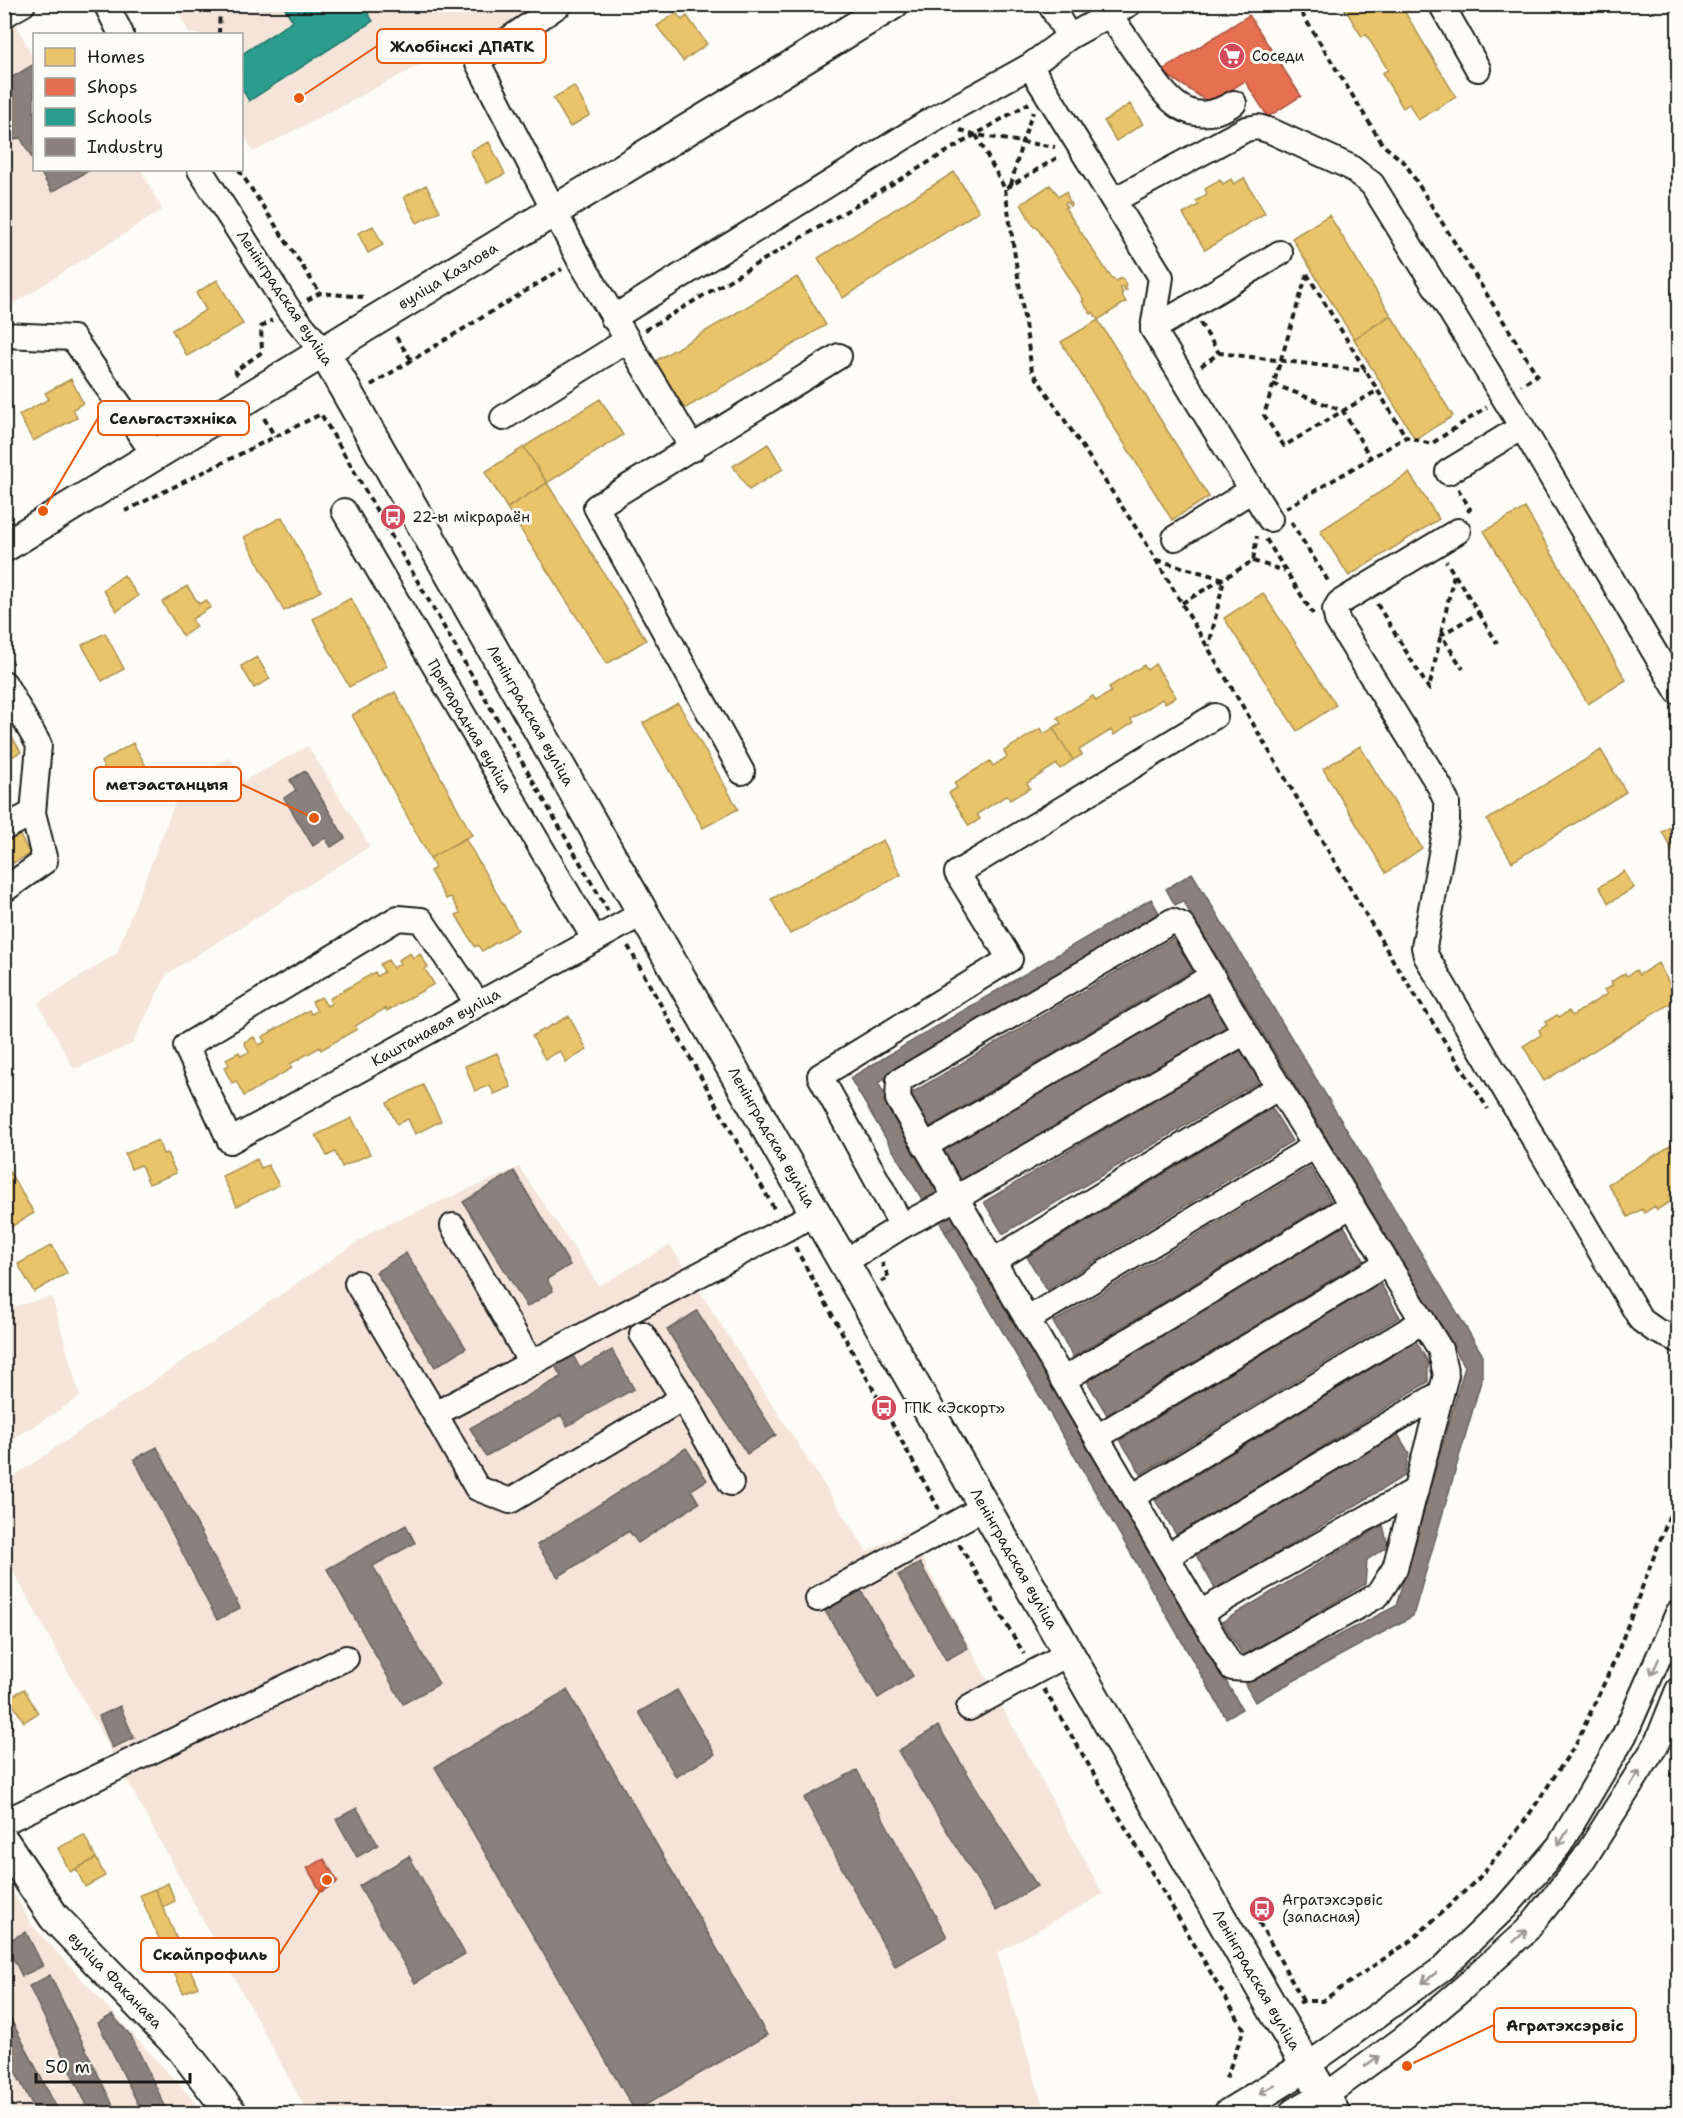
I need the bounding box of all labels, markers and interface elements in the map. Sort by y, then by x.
callout: Жлобінскі ДПАТК [377,29,546,63]
legend [33,33,243,171]
text: Жлобінскі ДПАТК [390,36,534,57]
supermarket icon: Соседи [1217,41,1247,71]
text: Homes [87,45,145,69]
place label: Соседи [1252,46,1305,66]
text: Shops [87,75,138,99]
text: Schools [87,105,153,129]
text: Industry [87,135,163,159]
street label: Ленінградская вуліца [232,226,338,370]
street label: вуліца Казлова [394,237,502,314]
callout: Сельгастэхніка [98,401,249,435]
text: Сельгастэхніка [109,408,237,429]
bus stop icon: 22-ы мікрараён [378,502,408,532]
place label: 22-ы мікрараён [412,507,530,527]
street label: Ленінградская вуліца [483,641,579,790]
street label: Прыгарадная вуліца [423,656,517,797]
callout: метэастанцыя [94,767,241,801]
text: метэастанцыя [105,774,229,795]
street label: Каштанавая вуліца [368,984,504,1071]
street label: Ленінградская вуліца [724,1063,821,1212]
bus stop icon: ГПК «Эскорт» [869,1393,899,1423]
place label: ГПК «Эскорт» [904,1398,1005,1418]
street label: Ленінградская вуліца [966,1485,1063,1633]
one-way arrow [1649,1657,1661,1675]
one-way arrow [1629,1770,1641,1787]
one-way arrow [1557,1829,1569,1846]
place label: Агратэхсэрвіс (запасная) [1282,1890,1383,1927]
bus stop icon: Агратэхсэрвіс (запасная) [1247,1894,1277,1924]
street label: Ленінградская вуліца [1208,1906,1305,2054]
street label: вуліца Факанава [64,1927,167,2033]
one-way arrow [1513,1928,1528,1943]
callout: Скайпрофиль [141,1938,279,1972]
text: Скайпрофиль [153,1944,267,1965]
one-way arrow [1421,1972,1437,1985]
callout: Агратэхсэрвіс [1494,2008,1636,2042]
text: Агратэхсэрвіс [1506,2015,1624,2036]
scale bar [36,2046,190,2084]
text: 50 m [45,2055,90,2079]
one-way arrow [1363,2055,1379,2068]
one-way arrow [1259,2084,1276,2096]

